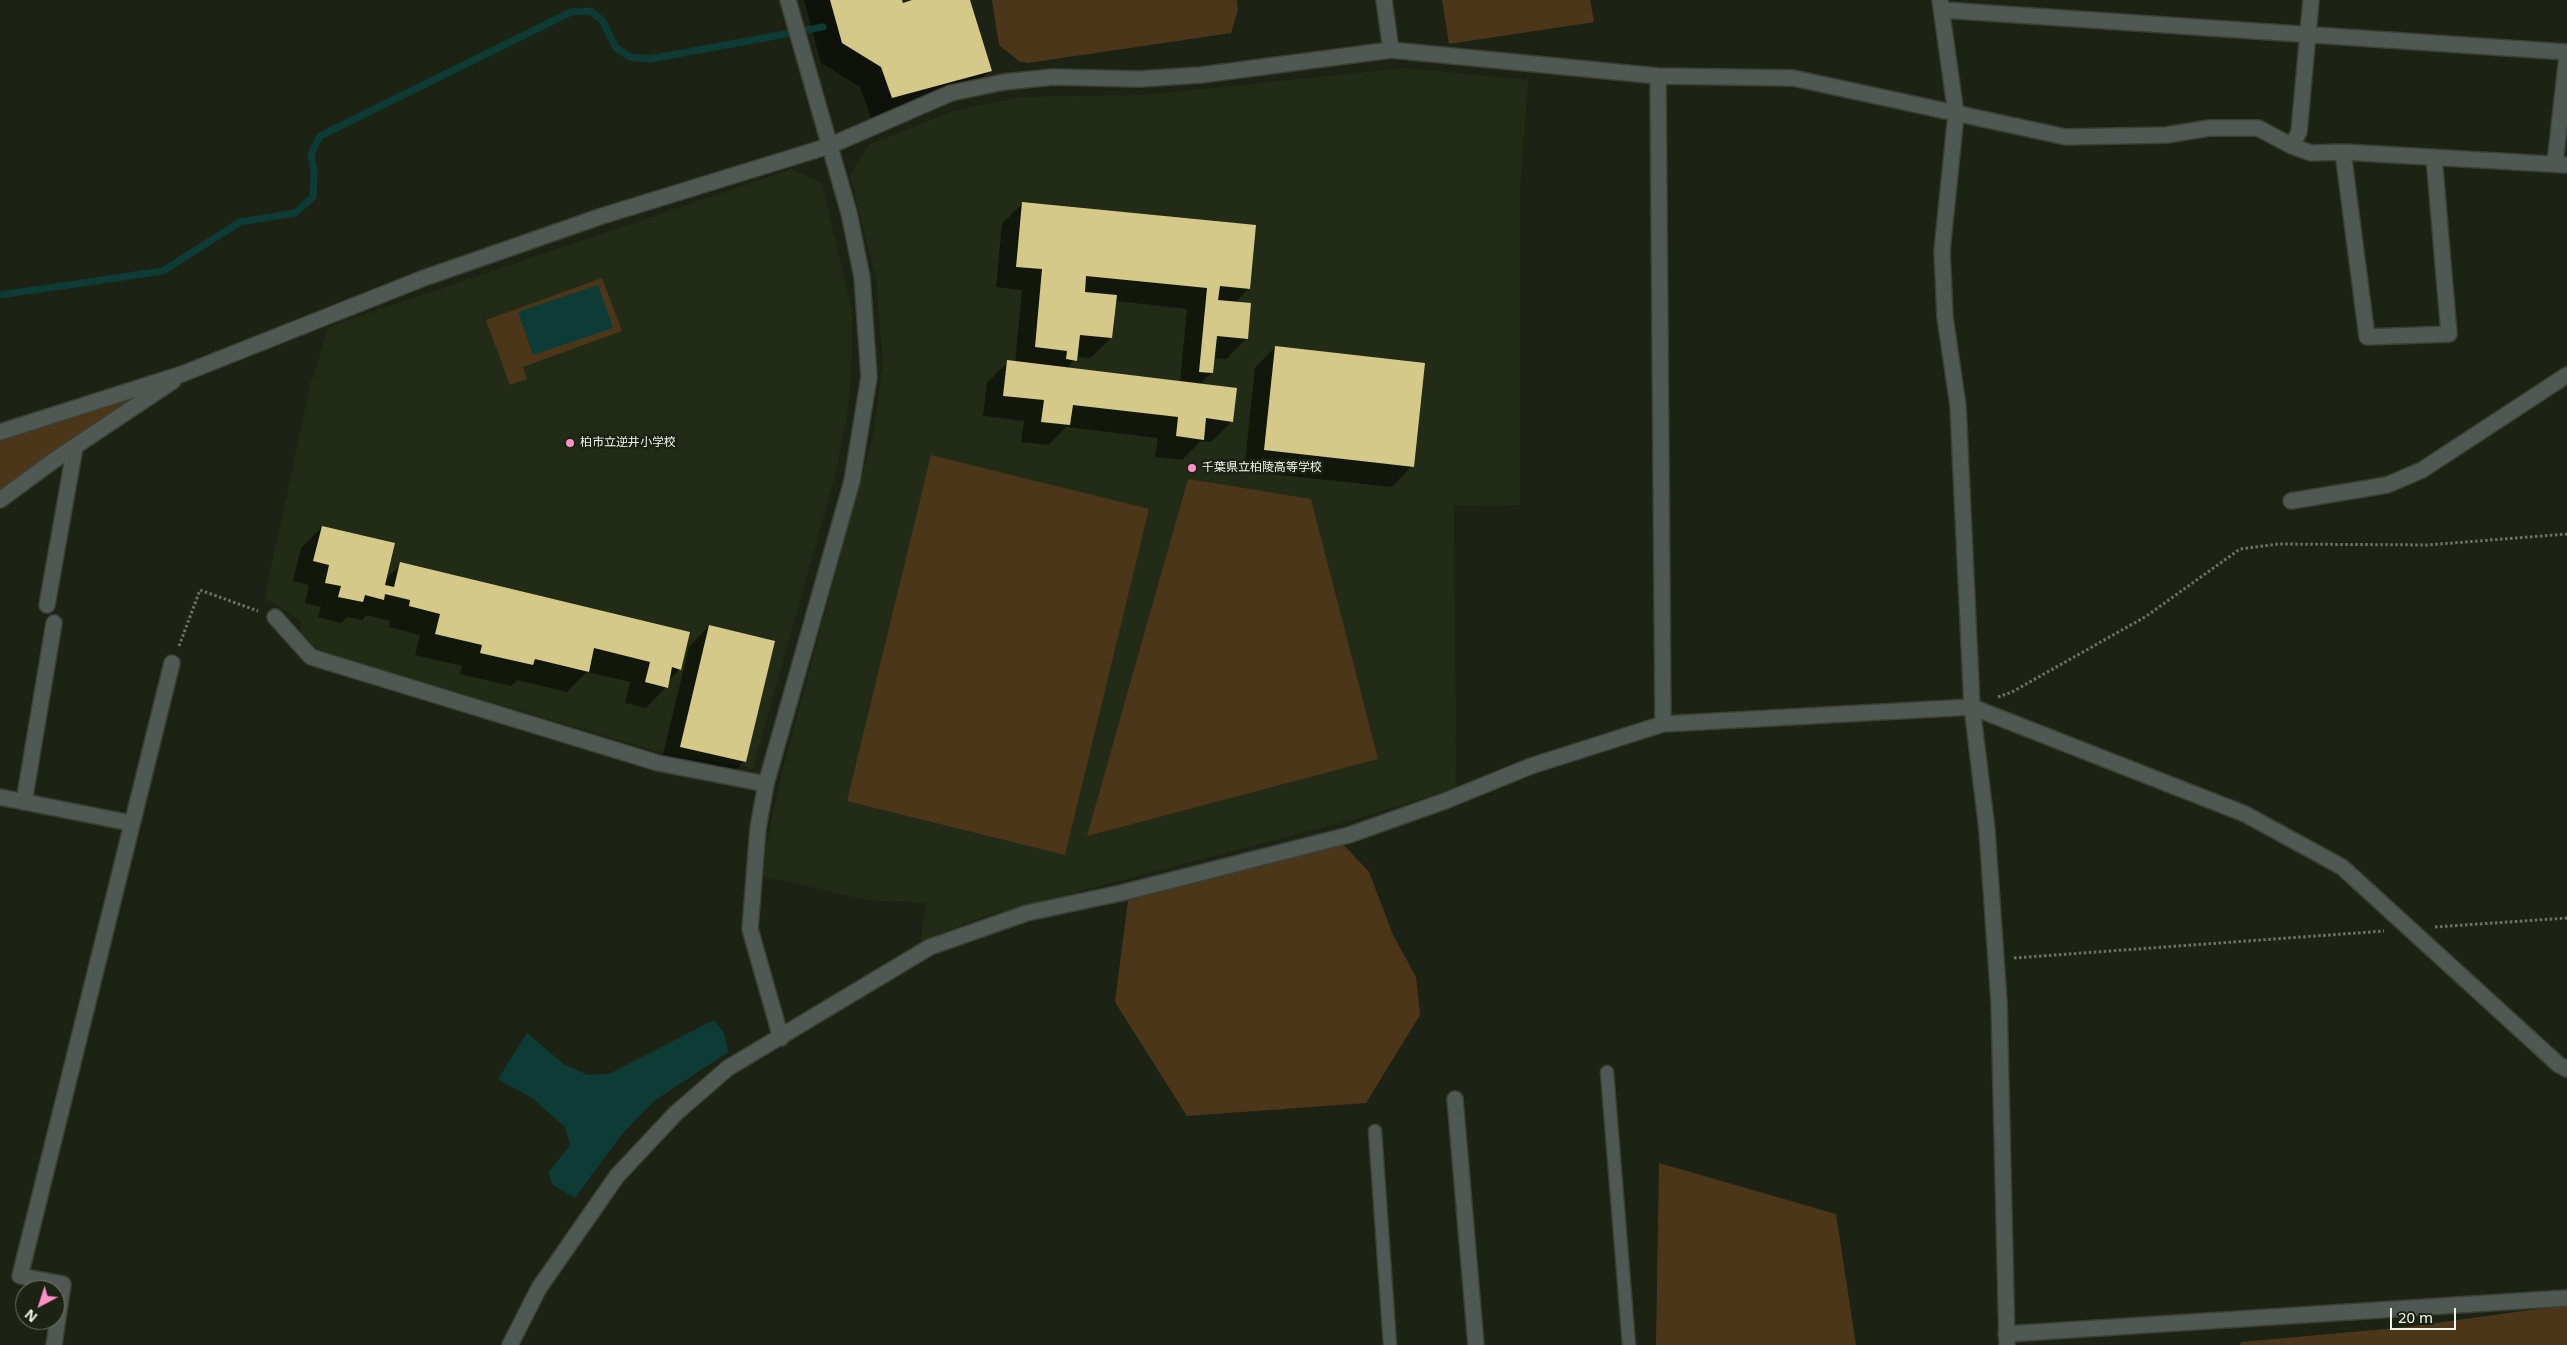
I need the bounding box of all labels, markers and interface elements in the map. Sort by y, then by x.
place label: 柏市立逆井小学校 [580,436,676,450]
marker: 柏市立逆井小学校 [564,437,576,449]
place label: 千葉県立柏陵高等学校 [1202,461,1322,475]
marker: 千葉県立柏陵高等学校 [1186,462,1198,474]
north arrow [15,1280,65,1330]
scale bar [2392,1298,2458,1330]
text: N [20,1305,41,1327]
text: 20 m [2398,1307,2433,1327]

